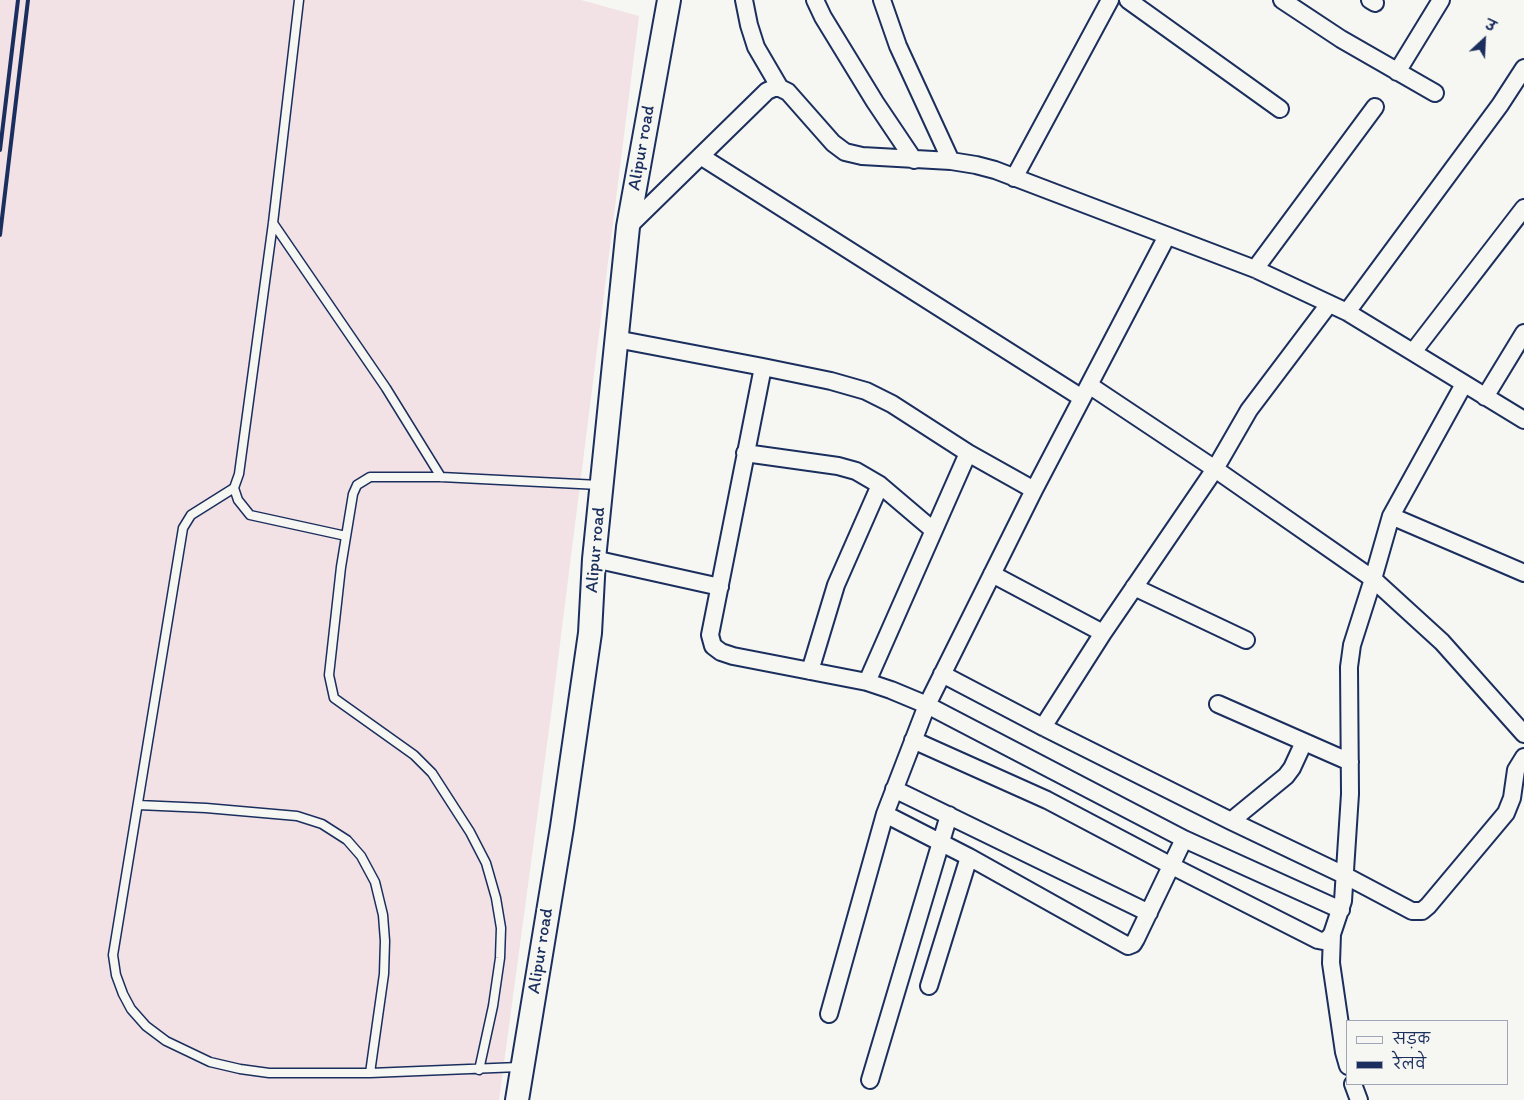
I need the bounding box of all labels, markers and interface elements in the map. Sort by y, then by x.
north arrow [1459,15,1509,65]
text: उ [1483,16,1498,36]
street label: Alipur road [624,104,660,192]
street label: Alipur road [581,506,611,594]
street label: Alipur road [524,907,558,995]
legend [1346,1020,1509,1085]
text: सड़क [1393,1030,1430,1048]
text: रेलवे [1393,1055,1426,1073]

